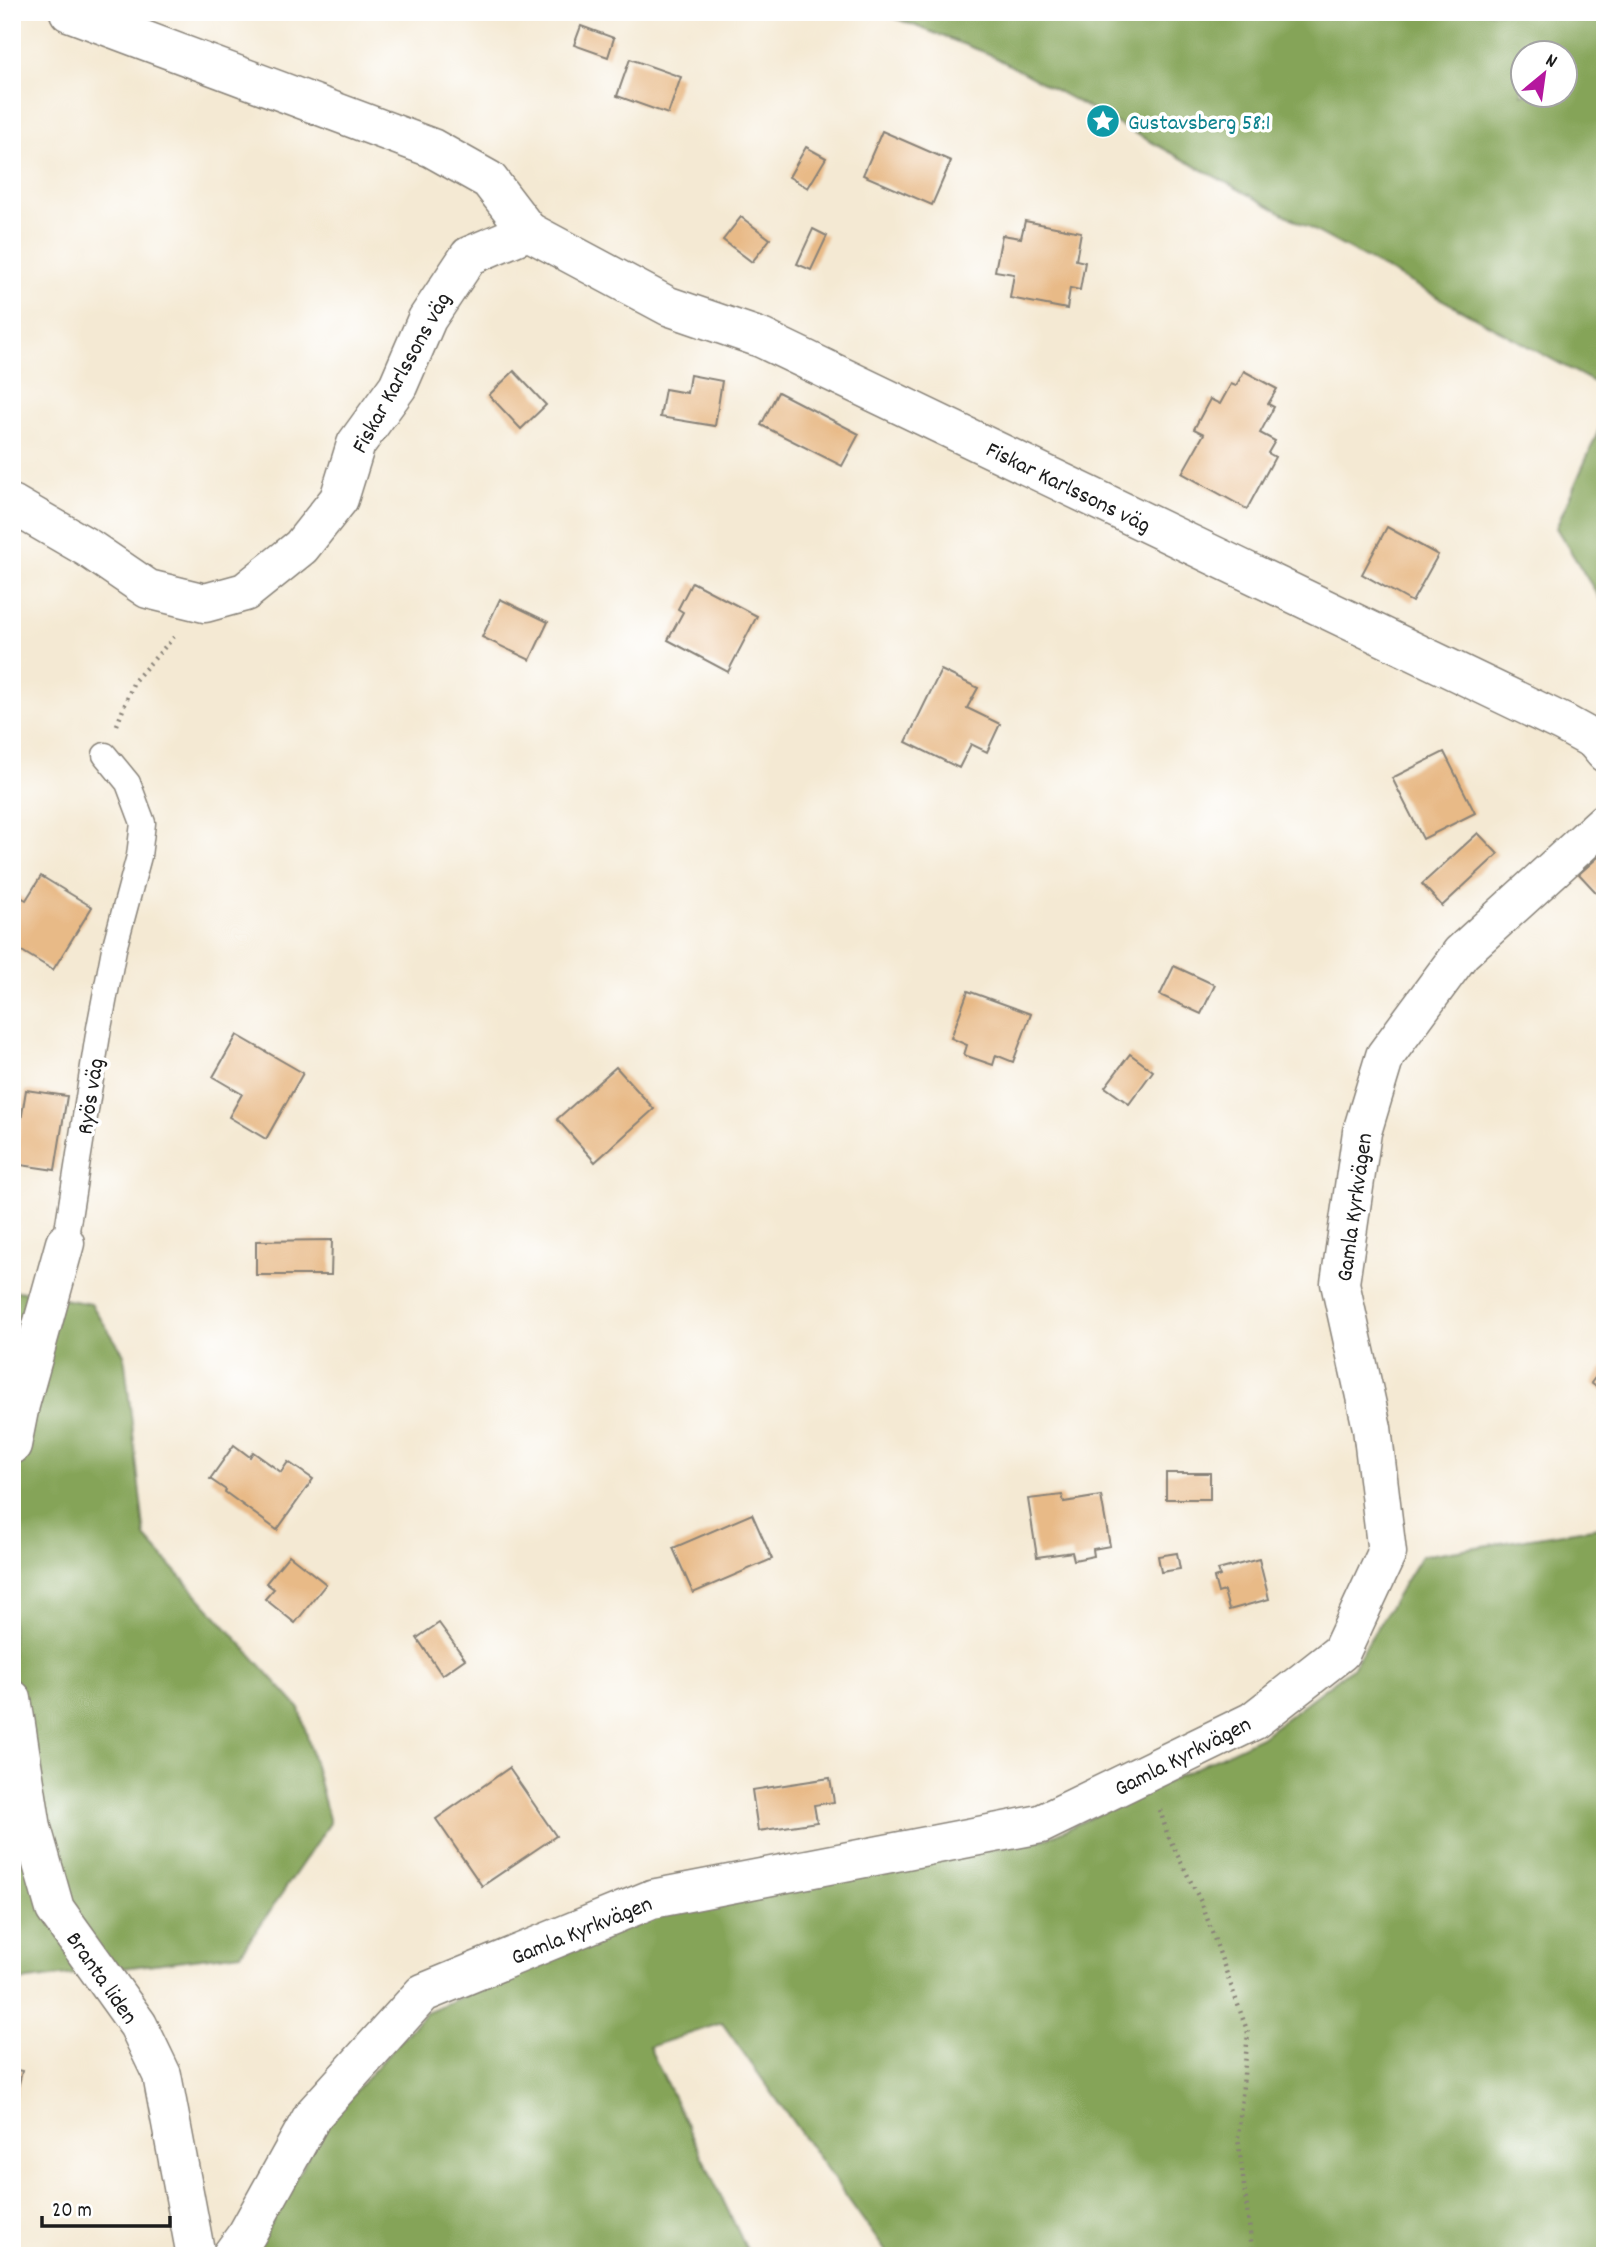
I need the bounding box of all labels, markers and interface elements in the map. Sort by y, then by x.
north arrow [1508,38,1578,108]
text: N [1540,48,1561,76]
place icon: Gustavsberg 58:1 [1084,102,1122,140]
place label: Gustavsberg 58:1 [1128,108,1270,141]
street label: Fiskar Karlssons väg [345,287,461,460]
street label: Fiskar Karlssons väg [979,435,1156,543]
street label: Ryös väg [70,1056,115,1137]
street label: Gamla Kyrkvägen [1330,1131,1383,1284]
street label: Gamla Kyrkvägen [1109,1709,1258,1807]
street label: Gamla Kyrkvägen [507,1889,658,1976]
street label: Branta liden [56,1926,144,2032]
scale bar [42,2184,170,2228]
text: 20 m [52,2197,92,2227]

